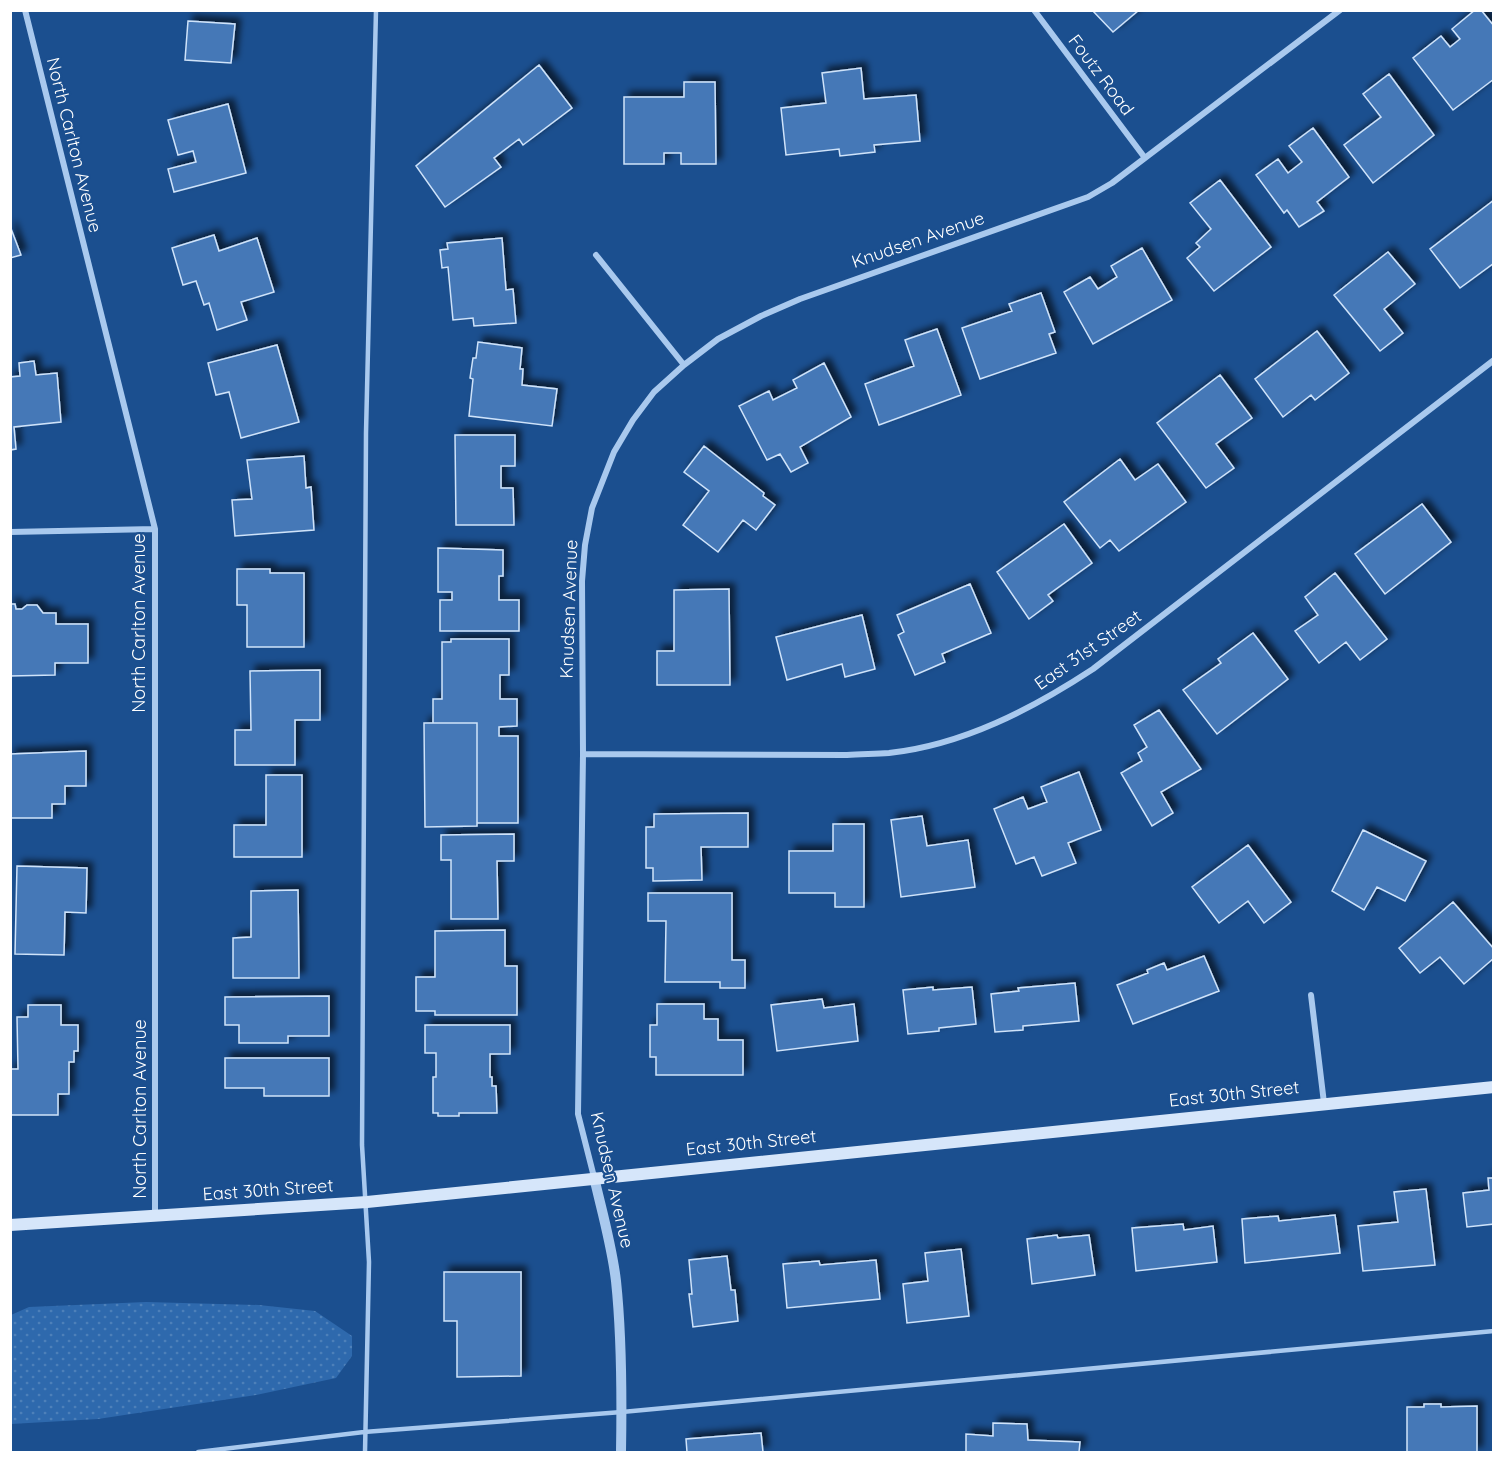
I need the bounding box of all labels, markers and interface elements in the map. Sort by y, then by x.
street label: Foutz Road [1064,30,1139,120]
street label: North Carlton Avenue [42,55,107,235]
street label: Knudsen Avenue [848,206,987,273]
street label: North Carlton Avenue [127,533,150,713]
street label: Knudsen Avenue [555,539,582,679]
street label: East 31st Street [1030,604,1146,695]
street label: North Carlton Avenue [128,1019,151,1199]
street label: East 30th Street [1168,1075,1300,1112]
street label: Knudsen Avenue [586,1110,639,1250]
street label: East 30th Street [685,1124,817,1161]
street label: East 30th Street [202,1173,334,1206]

